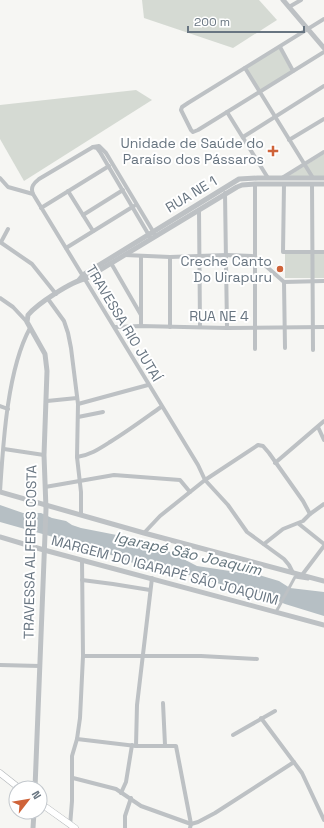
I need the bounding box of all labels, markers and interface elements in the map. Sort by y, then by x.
scale bar [188,8,304,34]
text: 200 m [194,14,230,30]
place label: Unidade de Saúde do Paraíso dos Pássaros [120,134,264,168]
marker: Unidade de Saúde do Paraíso dos Pássaros [267,145,279,157]
street label: RUA NE 1 [162,172,220,216]
place label: Creche Canto Do Uirapuru [181,252,272,286]
street label: TRAVESSA RIO JUTAÍ [82,261,166,385]
marker: Creche Canto Do Uirapuru [275,264,285,274]
street label: RUA NE 4 [189,307,249,325]
street label: TRAVESSA ALFERES COSTA [19,465,41,639]
water label: Igarapé São Joaquim [112,527,265,579]
street label: MARGEM DO IGARAPÉ SÃO JOAQUIM [50,531,280,609]
north arrow [8,780,48,820]
text: N [29,788,44,802]

